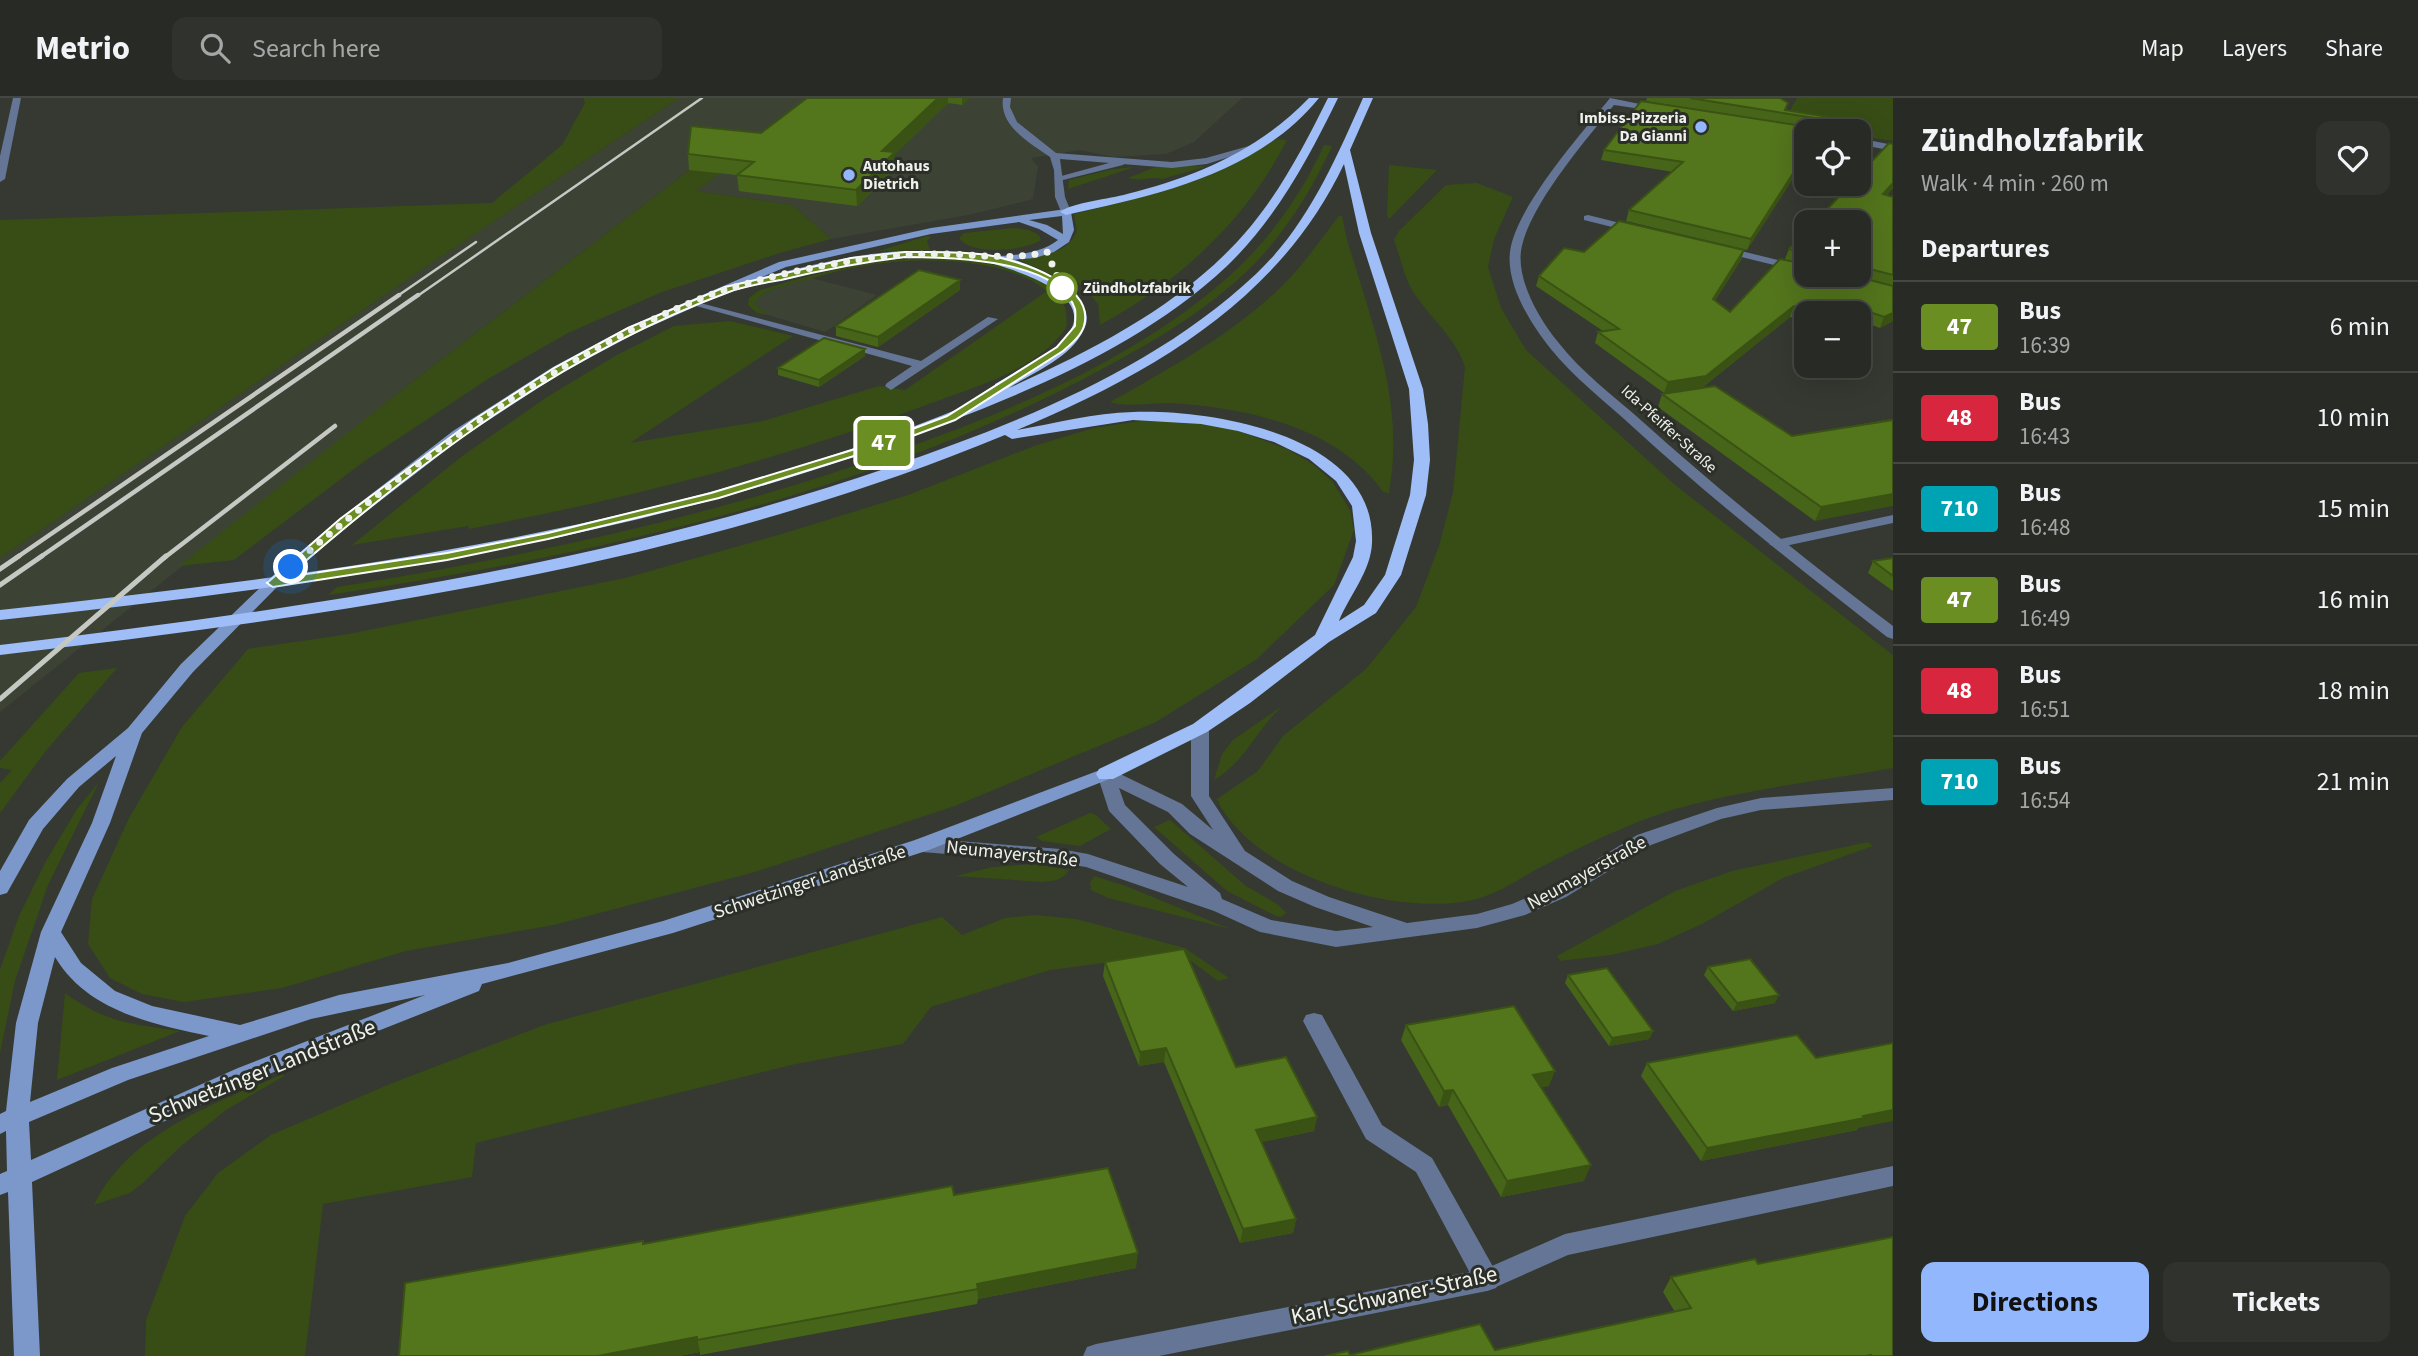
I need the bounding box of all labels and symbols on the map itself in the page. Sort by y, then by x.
place label: Imbiss-Pizzeria Da Gianni [1579,107,1687,147]
marker: Imbiss-Pizzeria Da Gianni [1693,119,1709,135]
place label: Autohaus Dietrich [862,155,930,195]
marker: Autohaus Dietrich [841,167,857,183]
marker: Zündholzfabrik [1047,273,1077,303]
place label: Zündholzfabrik [1083,277,1191,299]
street label: Ida-Pfeiffer-Straße [1616,380,1722,478]
line badge: 47 [852,420,916,466]
your location [273,549,308,584]
street label: Neumayerstraße [1523,829,1651,917]
street label: Neumayerstraße [945,834,1079,874]
street label: Schwetzinger Landstraße [710,838,910,926]
street label: Schwetzinger Landstraße [143,1010,381,1132]
street label: Karl-Schwaner-Straße [1288,1257,1500,1333]

